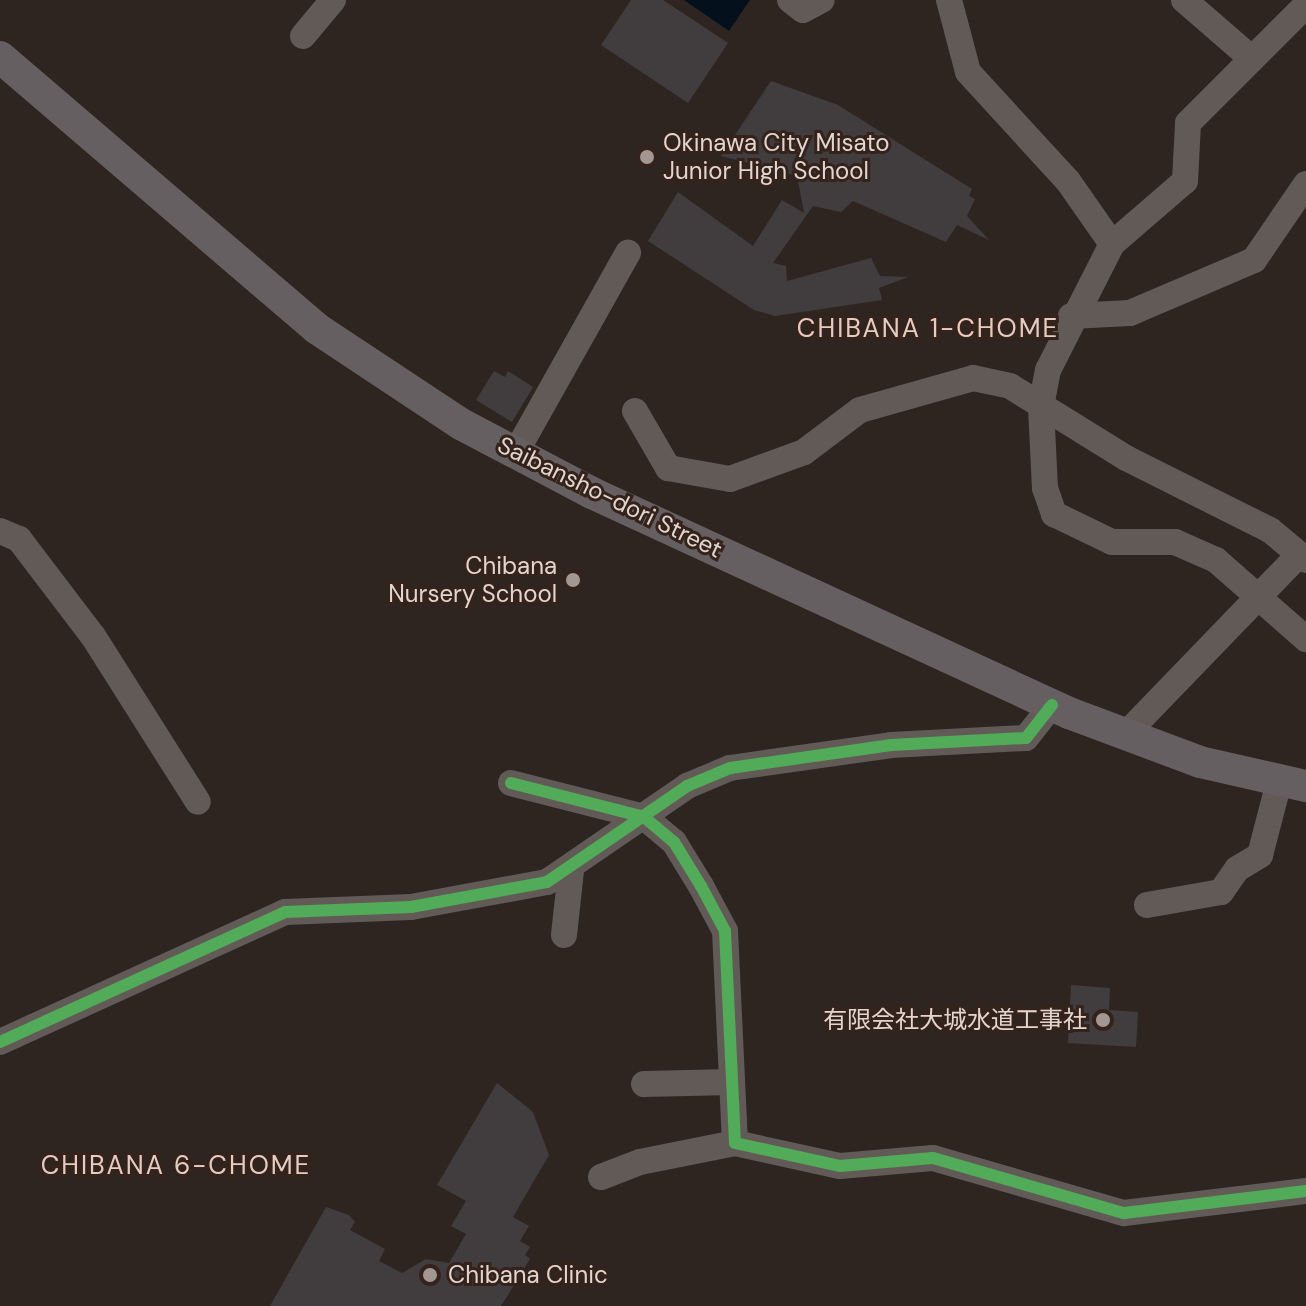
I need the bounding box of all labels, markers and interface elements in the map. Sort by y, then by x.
place label: Okinawa City Misato Junior High School [663,129,889,185]
marker: Okinawa City Misato Junior High School [638,148,656,166]
district label: CHIBANA 1-CHOME [797,313,1059,345]
street label: Saibansho-dori Street [493,430,727,564]
place label: Chibana Nursery School [388,552,557,608]
marker: Chibana Nursery School [564,571,582,589]
place label: 有限会社大城水道工事社 [823,1006,1087,1034]
marker: 有限会社大城水道工事社 [1094,1011,1112,1029]
district label: CHIBANA 6-CHOME [41,1150,311,1182]
place label: Chibana Clinic [448,1261,608,1289]
marker: Chibana Clinic [419,1264,441,1286]

